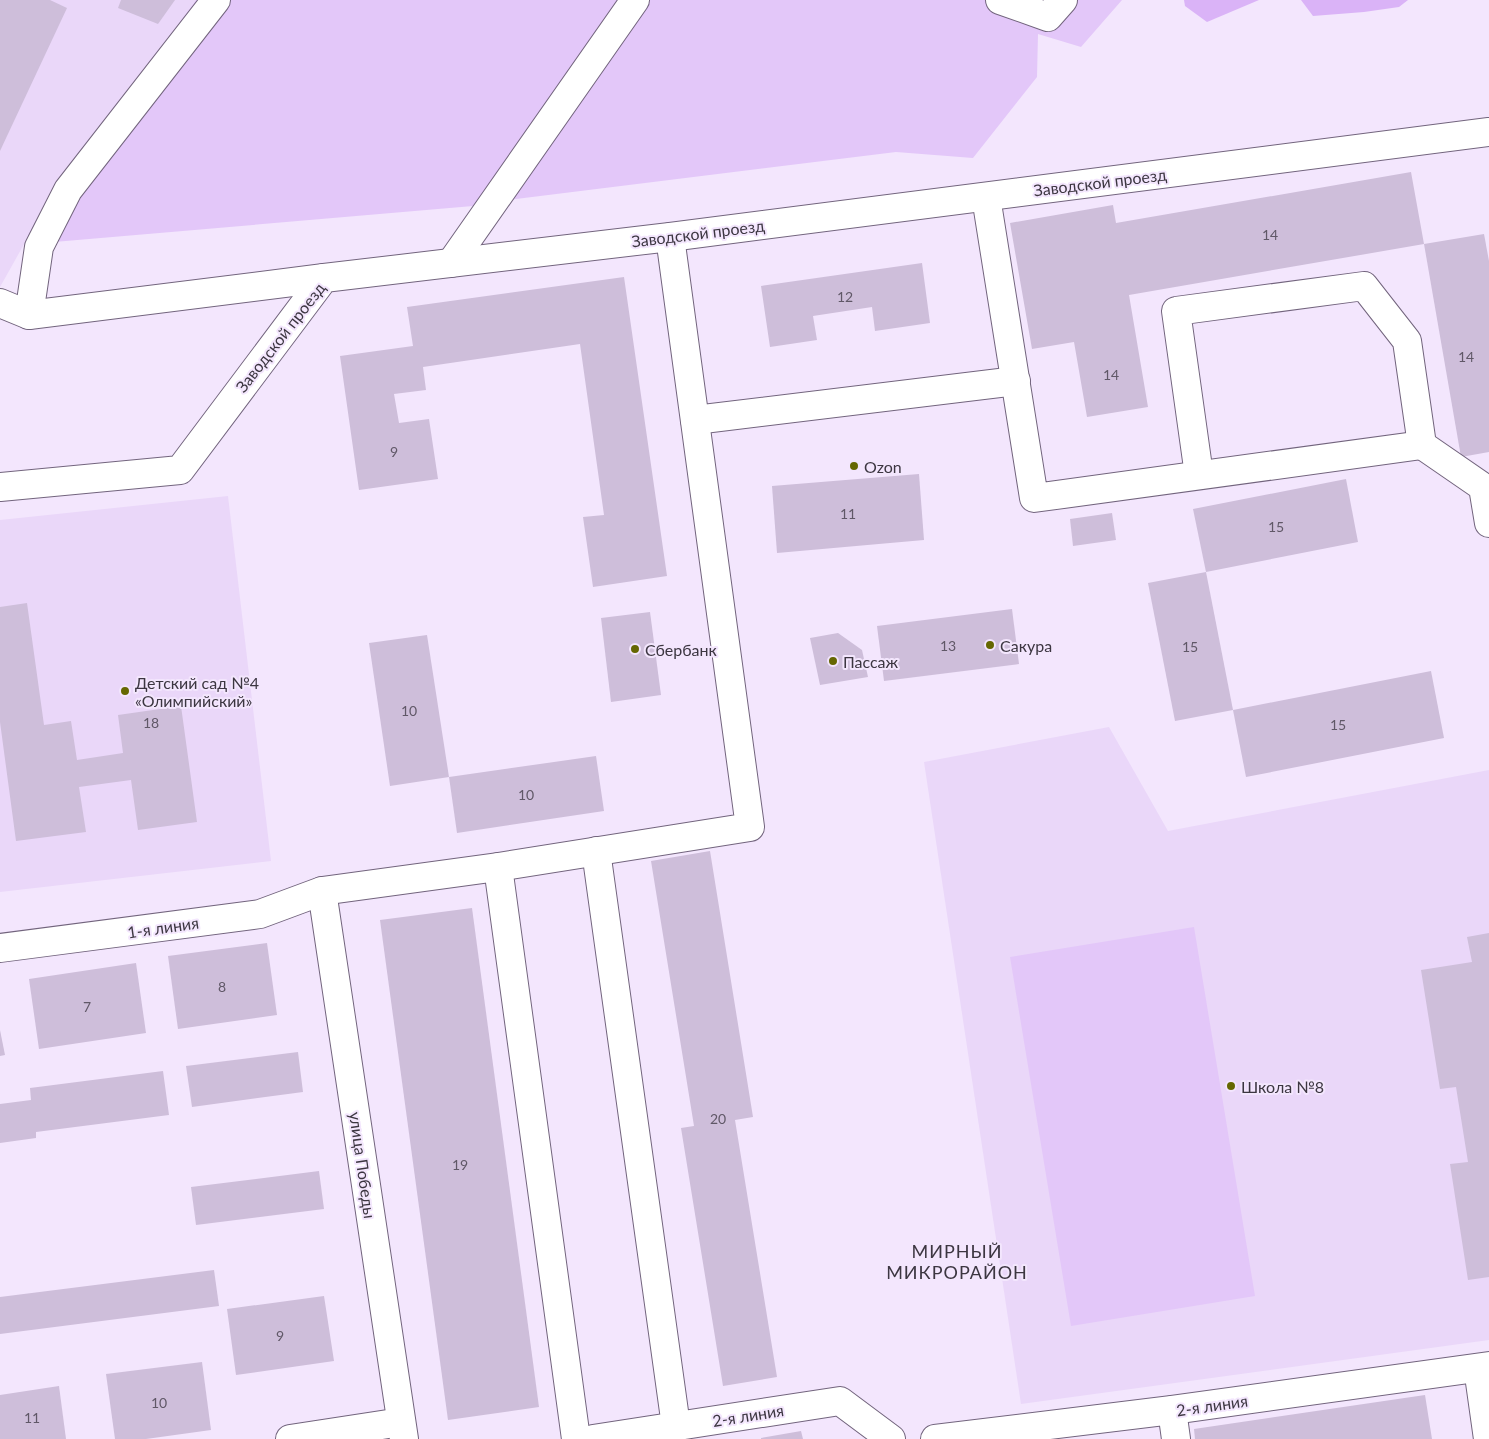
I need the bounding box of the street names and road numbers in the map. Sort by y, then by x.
street label: Заводской проезд [1032,164,1168,200]
street label: Заводской проезд [630,215,766,251]
street label: Заводской проезд [231,278,329,396]
street label: 1-я линия [126,913,200,941]
street label: улица Победы [346,1110,380,1220]
street label: 2-я линия [1175,1391,1249,1419]
street label: 2-я линия [711,1400,785,1430]

